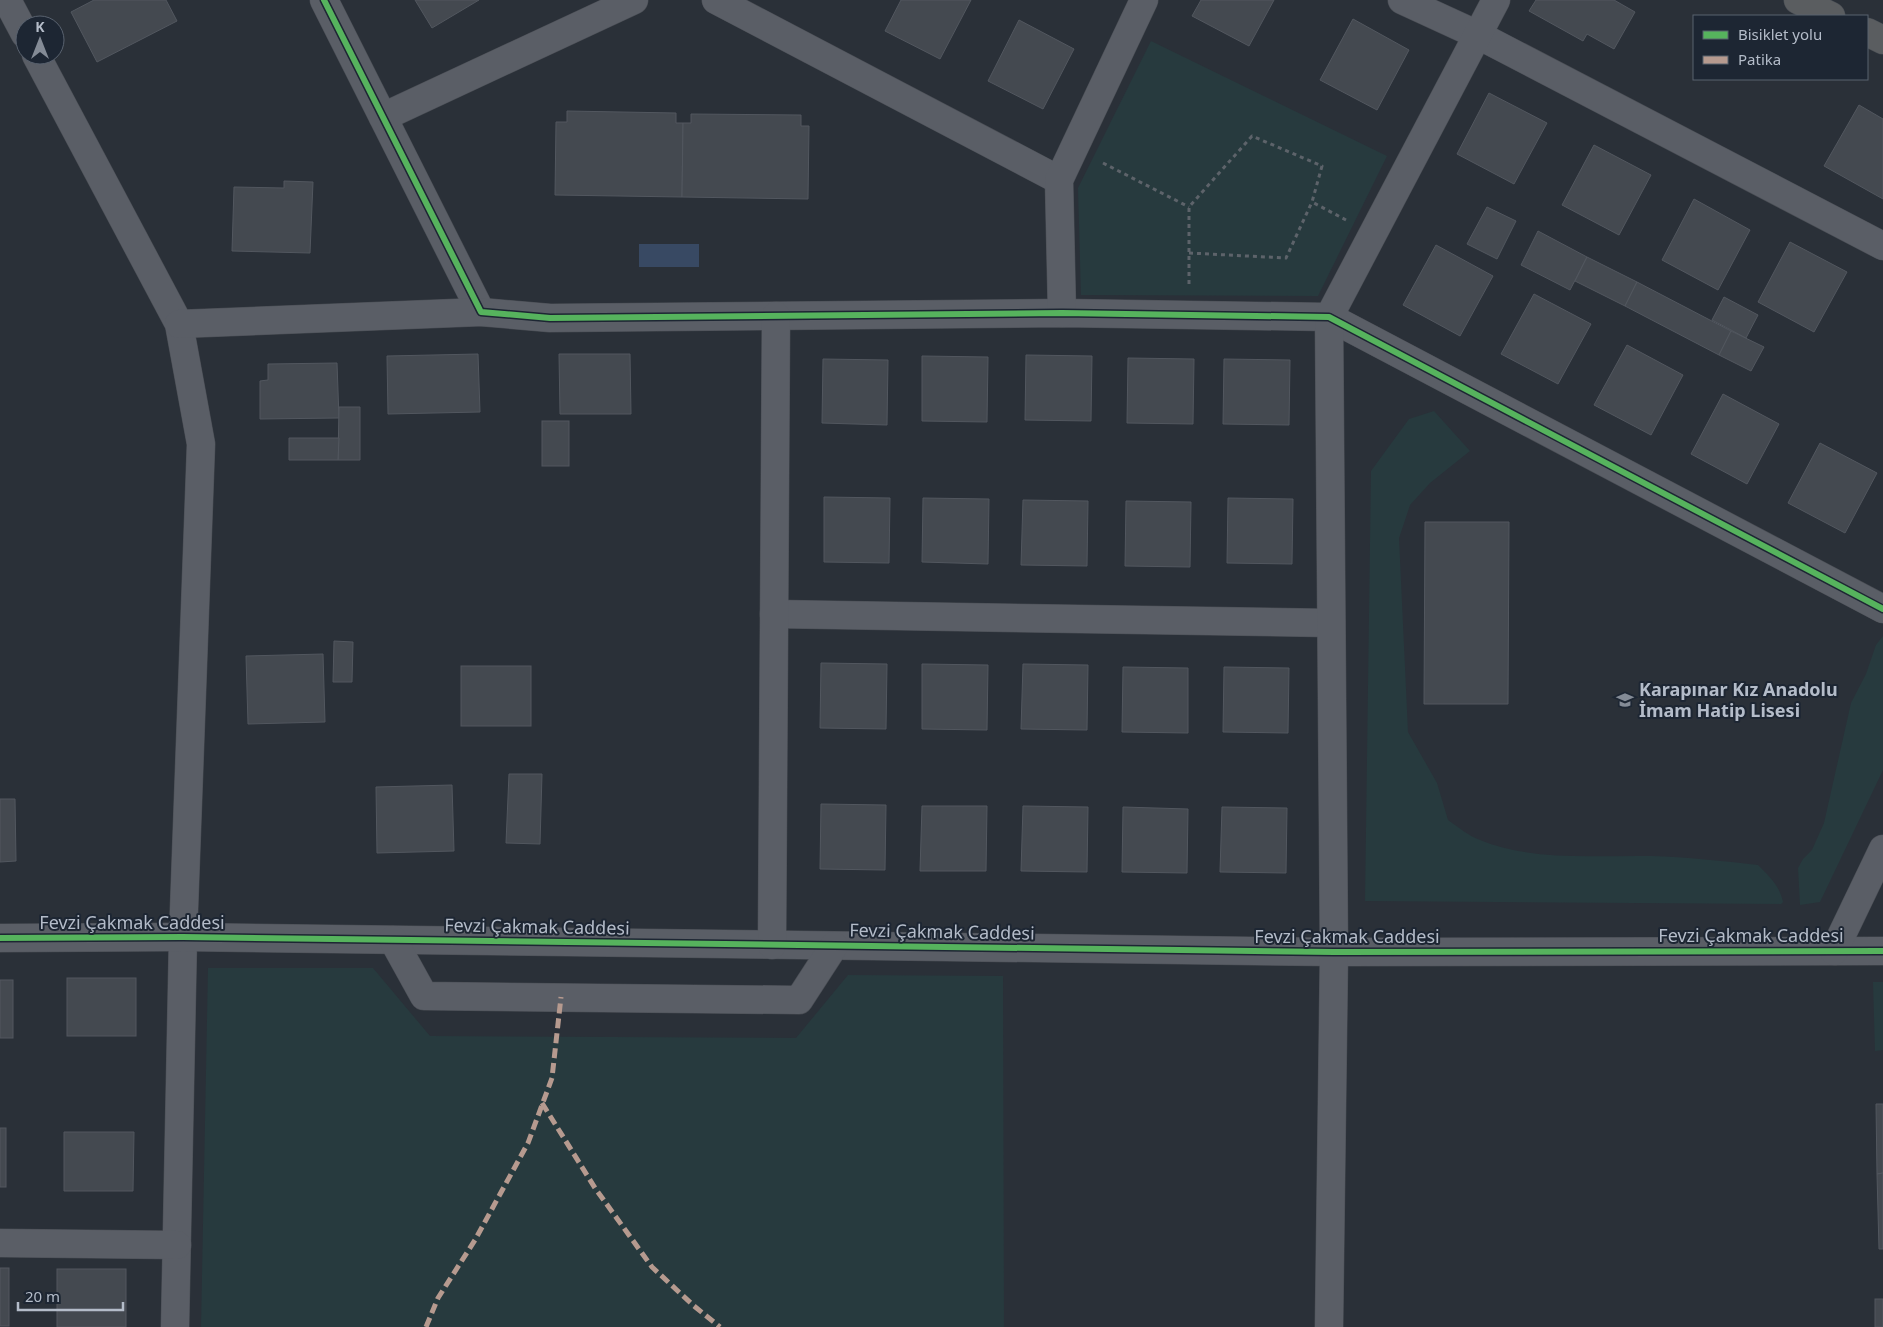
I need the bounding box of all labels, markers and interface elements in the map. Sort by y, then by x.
north arrow [15,15,65,65]
legend [1693,15,1868,80]
text: K [35,17,45,36]
text: Bisiklet yolu [1738,24,1822,44]
text: Patika [1738,49,1781,69]
place label: Karapınar Kız Anadolu İmam Hatip Lisesi [1639,677,1838,722]
school or university icon: Karapınar Kız Anadolu İmam Hatip Lisesi [1615,690,1635,710]
street label: Fevzi Çakmak Caddesi [39,910,225,934]
street label: Fevzi Çakmak Caddesi [444,912,630,940]
street label: Fevzi Çakmak Caddesi [849,917,1035,945]
street label: Fevzi Çakmak Caddesi [1658,923,1844,947]
street label: Fevzi Çakmak Caddesi [1254,924,1440,948]
scale bar [18,1280,122,1312]
text: 20 m [25,1286,60,1306]

